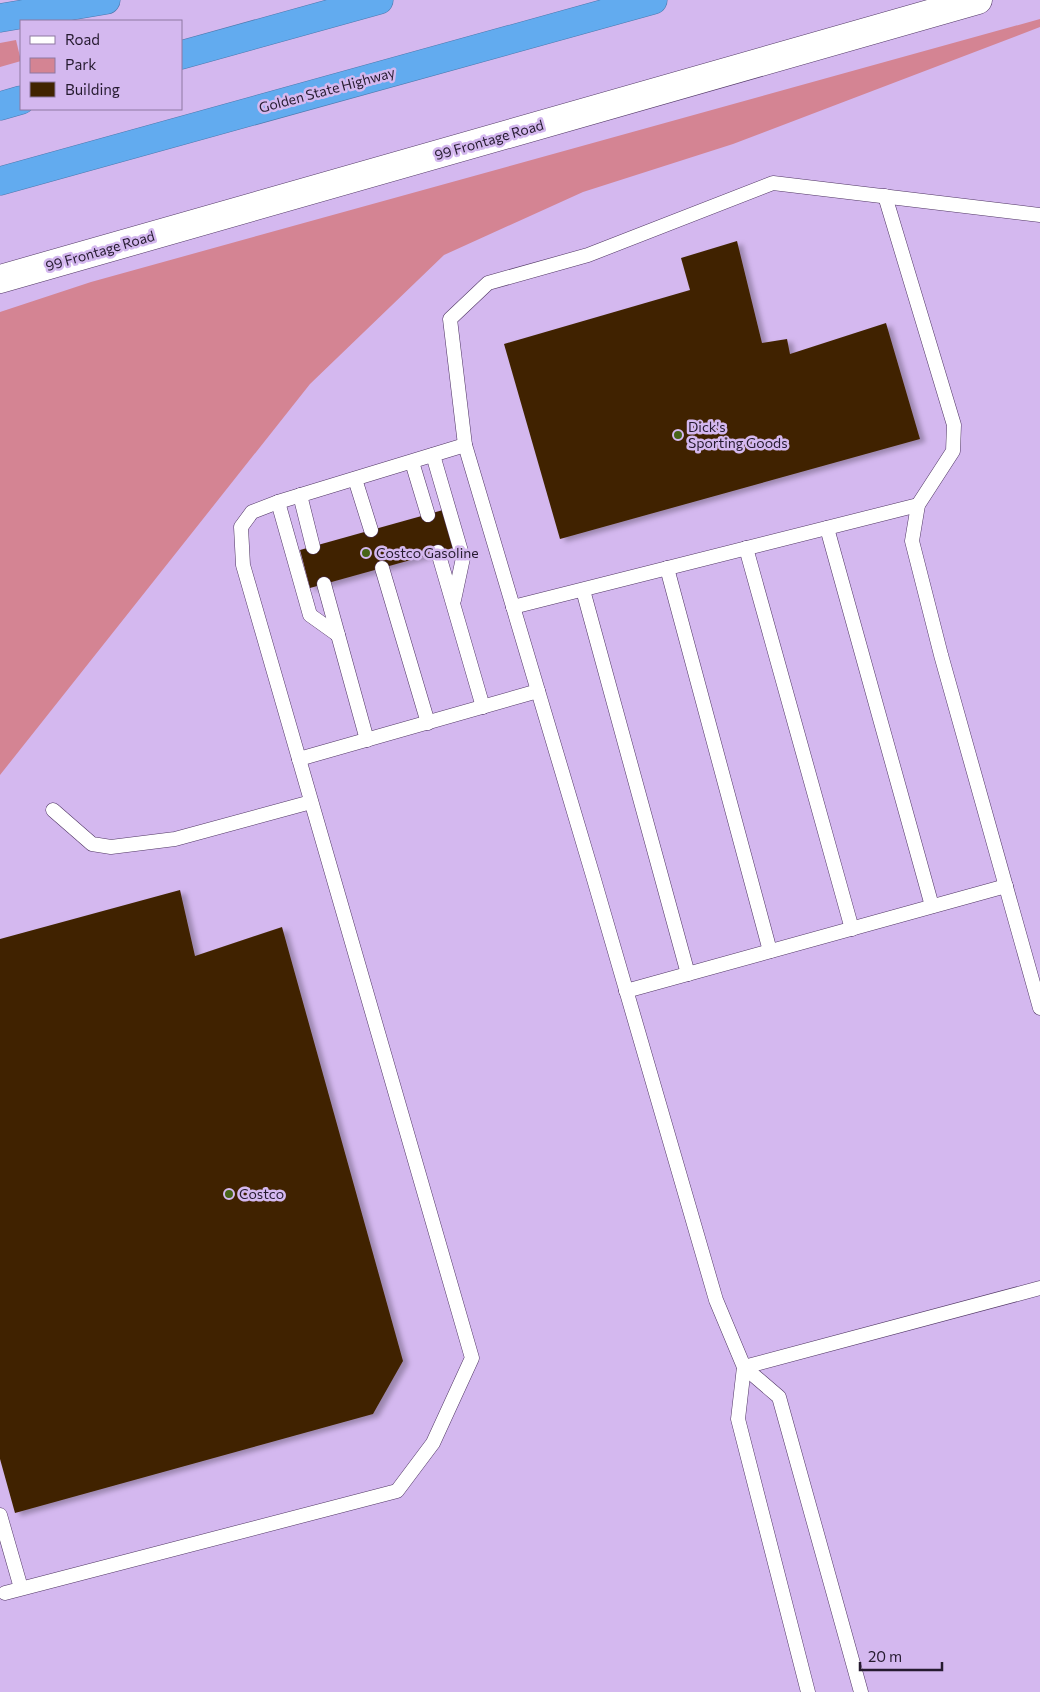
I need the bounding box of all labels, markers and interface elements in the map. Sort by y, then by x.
legend [20,20,182,110]
text: Road [65,30,100,48]
text: Park [65,55,96,73]
street label: Golden State Highway [257,63,397,116]
text: Building [65,80,120,98]
street label: 99 Frontage Road [432,116,545,163]
street label: 99 Frontage Road [43,227,156,274]
place label: Dick's Sporting Goods [688,418,788,451]
marker: Dick's Sporting Goods [672,429,684,441]
place label: Costco Gasoline [376,544,479,561]
marker: Costco Gasoline [360,547,372,559]
place label: Costco [239,1185,284,1202]
marker: Costco [223,1188,235,1200]
scale bar [860,1640,942,1672]
text: 20 m [868,1647,902,1665]

